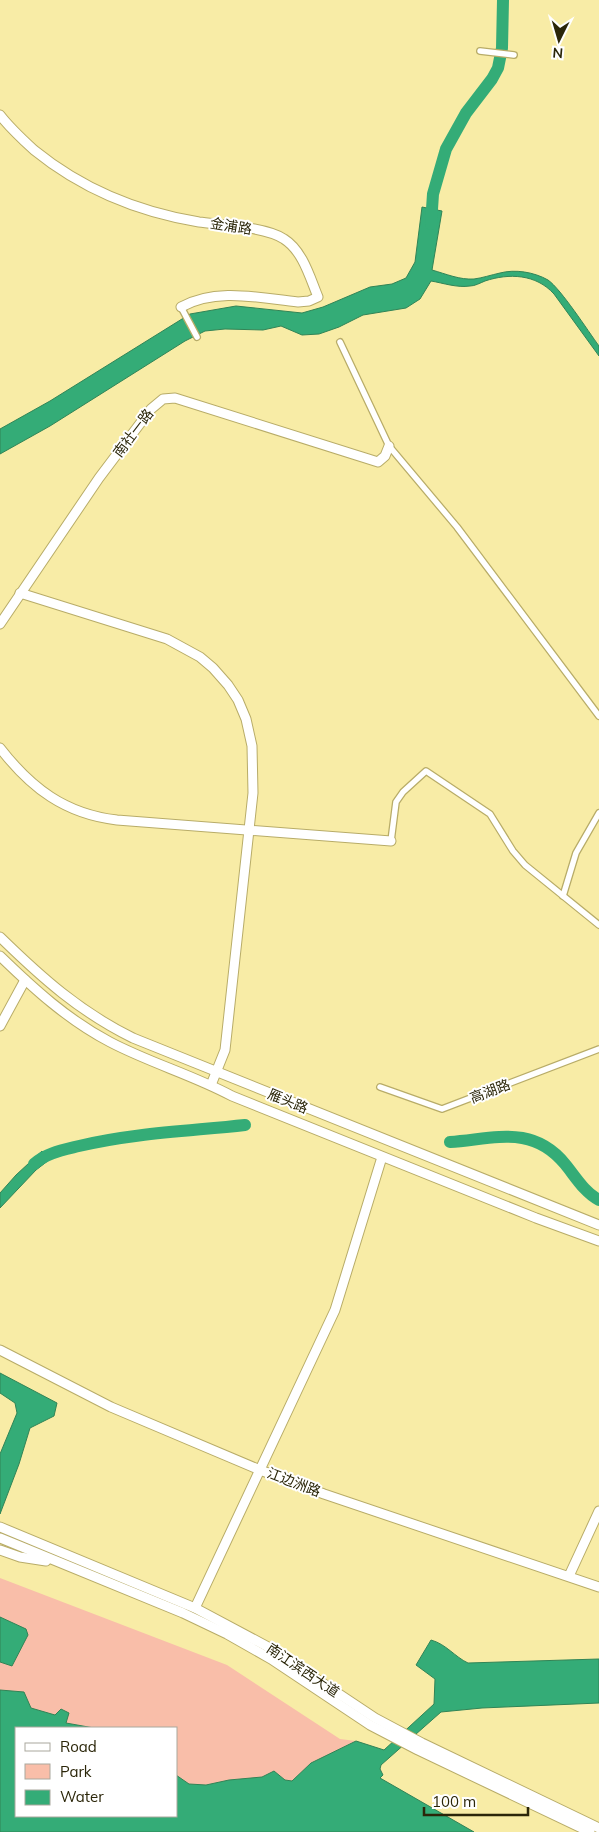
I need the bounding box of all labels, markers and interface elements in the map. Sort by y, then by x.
north arrow [534,15,584,65]
text: N [552,44,564,62]
street label: 金浦路 [209,214,253,238]
street label: 南社一路 [109,405,157,461]
street label: 高湖路 [467,1075,513,1107]
street label: 雁头路 [265,1085,311,1117]
street label: 江边洲路 [265,1464,323,1500]
street label: 南江滨西大道 [263,1639,343,1701]
legend [15,1727,178,1817]
text: Road [60,1737,97,1756]
text: Park [60,1762,92,1781]
scale bar [424,1784,528,1816]
text: Water [60,1787,104,1806]
text: 100 m [432,1792,476,1811]

